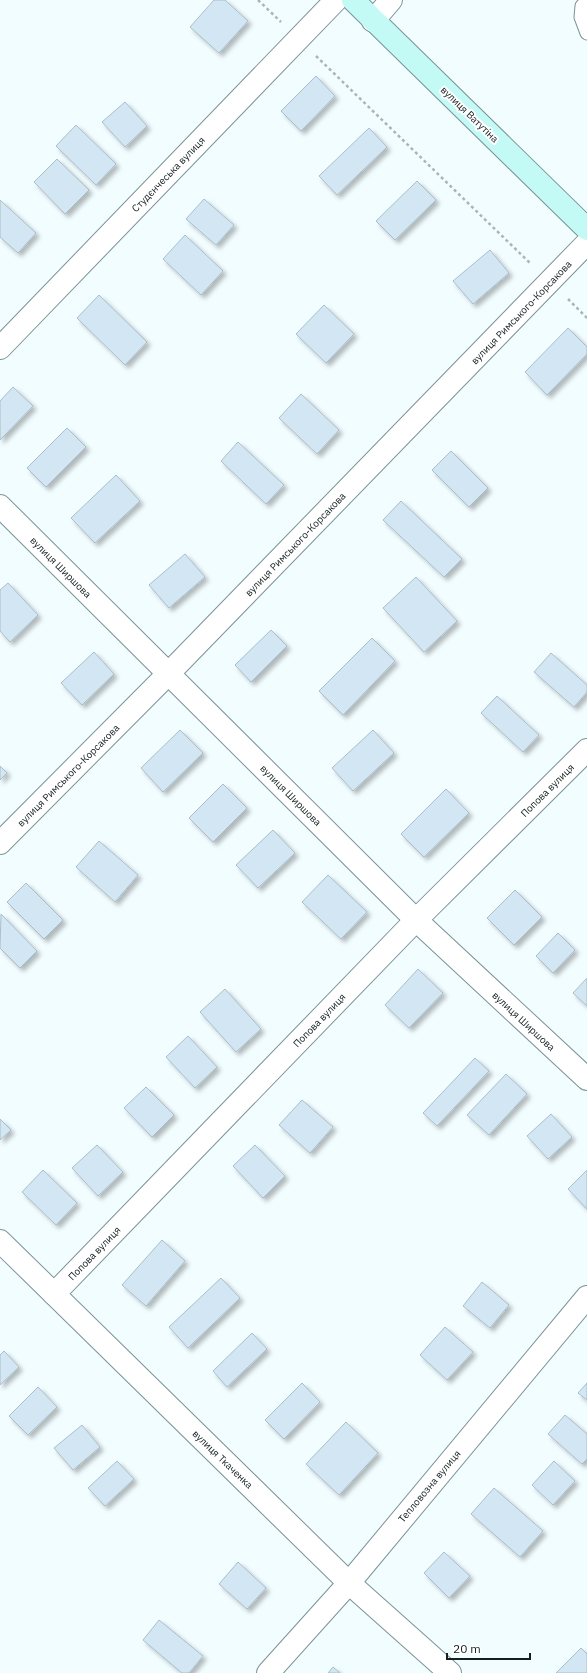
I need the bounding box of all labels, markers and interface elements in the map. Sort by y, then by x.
street label: вулиця Ватутіна [438,83,502,146]
street label: Студєнчеська вулиця [129,134,208,215]
street label: вулиця Римського-Корсакова [468,257,575,367]
street label: вулиця Римського-Корсакова [242,489,349,599]
street label: вулиця Ширшова [27,534,94,601]
street label: вулиця Римського-Корсакова [14,721,123,829]
street label: Попова вулиця [518,761,577,820]
street label: вулиця Ширшова [257,762,324,829]
street label: вулиця Ширшова [490,989,558,1054]
street label: Попова вулиця [290,991,348,1050]
street label: Попова вулиця [65,1224,123,1283]
street label: вулиця Ткаченка [190,1427,256,1492]
street label: Тепловозна вулиця [395,1447,463,1525]
scale bar [447,1635,530,1661]
text: 20 m [453,1641,481,1656]

